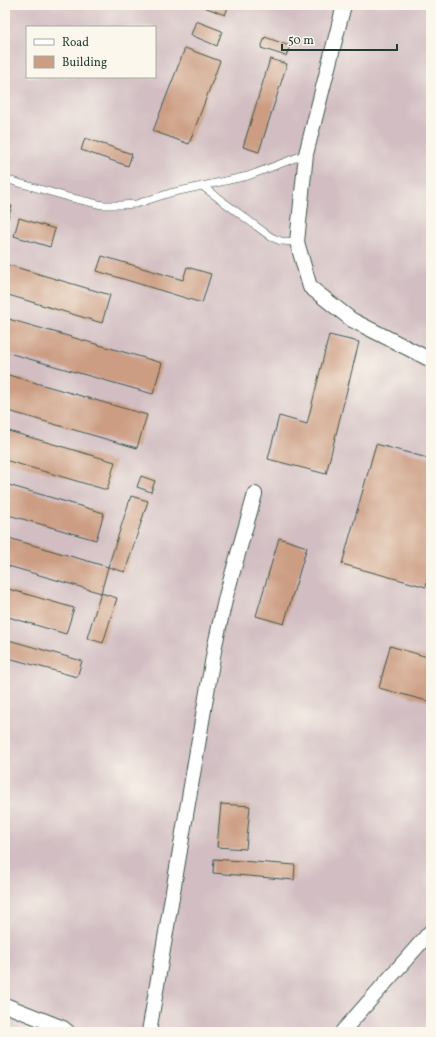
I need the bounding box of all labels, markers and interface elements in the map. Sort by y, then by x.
legend [26,26,156,78]
scale bar [282,26,397,52]
text: 50 m [288,33,314,49]
text: Road [62,35,89,51]
text: Building [62,55,107,71]

